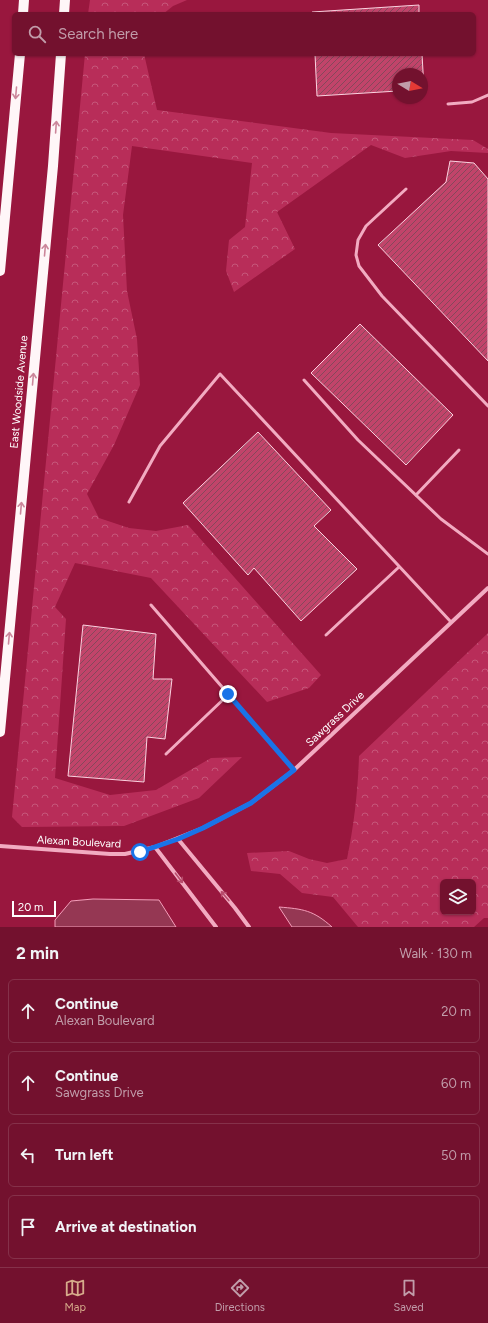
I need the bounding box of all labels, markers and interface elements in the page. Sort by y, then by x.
search box [12,12,476,56]
icon: search [26,23,48,45]
text: Search here [58,25,138,43]
north arrow [392,68,428,104]
one-way arrow [13,86,20,99]
one-way arrow [52,121,59,134]
one-way arrow [41,243,48,256]
street label: East Woodside Avenue [8,335,30,449]
one-way arrow [29,373,36,386]
one-way arrow [17,502,24,515]
one-way arrow [5,632,12,645]
route end [219,685,237,703]
street label: Sawgrass Drive [303,689,367,749]
street label: Alexan Boulevard [37,833,121,851]
route start [131,843,149,861]
one-way arrow [174,873,183,884]
map controls [440,879,476,915]
button: layers [440,879,476,915]
one-way arrow [221,891,230,901]
scale bar [12,899,56,918]
text: 20 m [18,901,43,914]
text: 2 min [16,943,59,963]
text: Walk · 130 m [399,946,472,961]
text: Continue [55,995,118,1013]
icon: ahead [17,1000,39,1022]
text: 20 m [441,1004,471,1019]
text: Alexan Boulevard [55,1013,155,1028]
text: Continue [55,1067,118,1085]
icon: ahead [17,1072,39,1094]
text: 60 m [441,1076,471,1091]
text: Sawgrass Drive [55,1085,144,1100]
icon: left [17,1144,39,1166]
text: Turn left [55,1146,113,1164]
text: 50 m [441,1148,471,1163]
icon: arrive [17,1216,39,1238]
text: Arrive at destination [55,1218,196,1236]
tab: Map [64,1277,86,1314]
tab: Directions [215,1277,265,1314]
tab: Saved [393,1277,424,1314]

